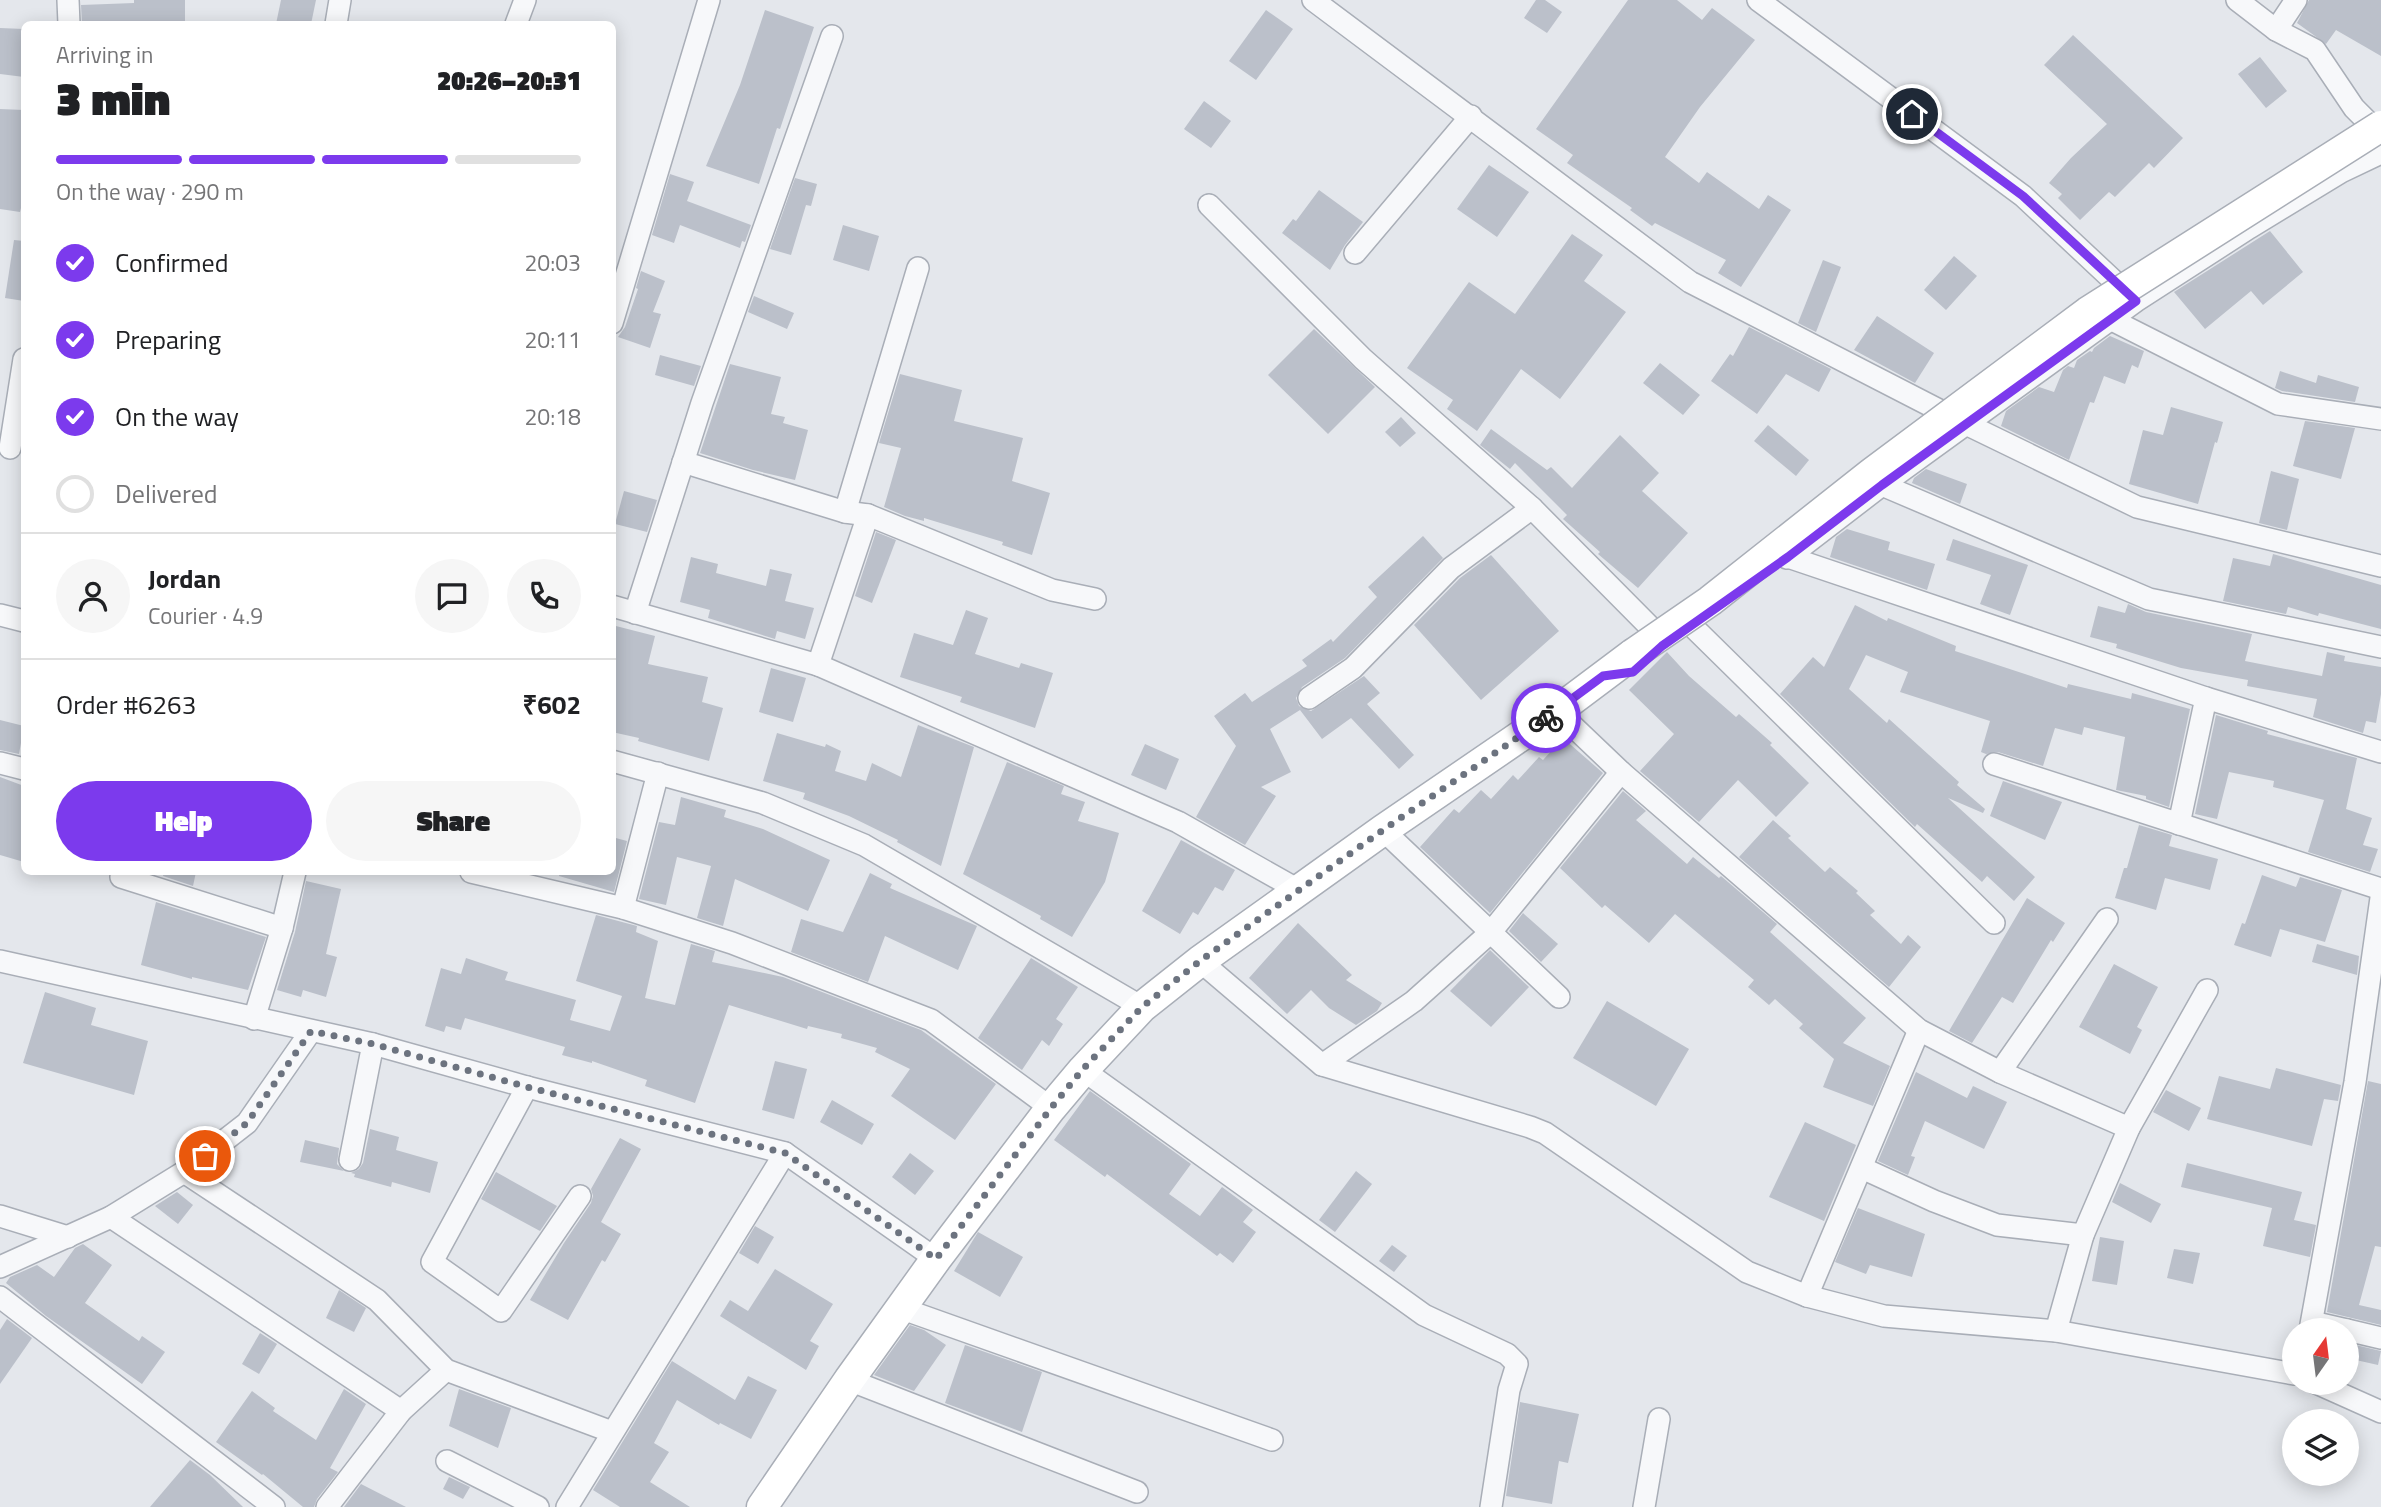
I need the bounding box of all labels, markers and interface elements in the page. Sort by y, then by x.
text: Arriving in [56,37,153,72]
text: 20:26–20:31 [437,61,581,100]
text: 3 min [56,63,170,133]
pin [1882,84,1942,144]
icon: home [1893,95,1931,133]
text: On the way · 290 m [56,174,244,209]
text: Confirmed [115,243,229,282]
icon: check [56,244,94,282]
text: 20:03 [524,245,581,280]
text: Preparing [115,320,221,359]
icon: check [56,321,94,359]
text: 20:11 [524,322,581,357]
text: On the way [115,397,239,436]
icon: check [56,398,94,436]
text: 20:18 [524,399,581,434]
text: Delivered [115,474,218,513]
button: person [56,559,130,633]
text: Jordan [148,559,221,598]
button: chat [415,559,489,633]
button: phone [507,559,581,633]
text: Courier · 4.9 [148,598,263,633]
courier [1511,683,1581,753]
text: Order #6263 [56,685,196,724]
text: ₹602 [522,685,581,724]
icon: bike [1527,699,1565,737]
button: Help [56,781,312,861]
button: Share [326,781,581,861]
pin [175,1126,235,1186]
icon: bag [186,1137,224,1175]
north arrow [2282,1318,2359,1395]
map controls [2282,1318,2359,1486]
button: layers [2282,1409,2359,1486]

